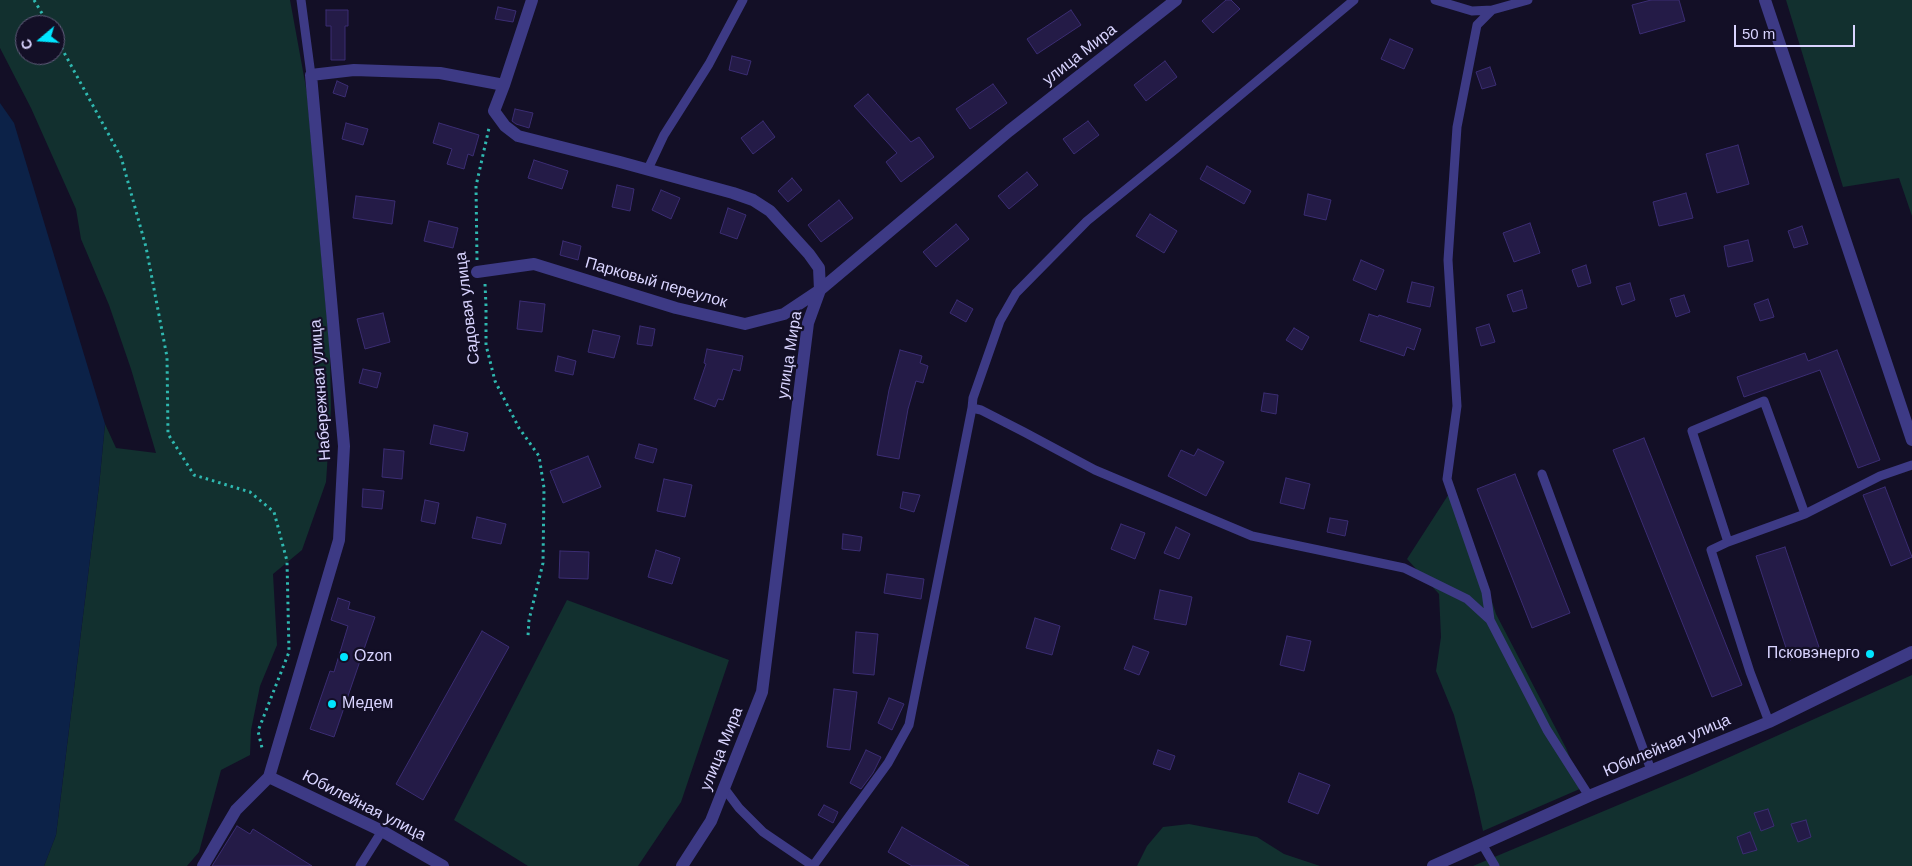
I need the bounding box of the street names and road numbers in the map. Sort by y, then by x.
street label: улица Мира [1039,20,1121,90]
street label: Садовая улица [452,251,484,365]
street label: Парковый переулок [583,254,729,312]
street label: улица Мира [774,310,806,400]
street label: Набережная улица [306,319,336,461]
street label: улица Мира [697,704,747,794]
street label: Юбилейная улица [1601,711,1733,781]
street label: Юбилейная улица [299,767,429,845]

